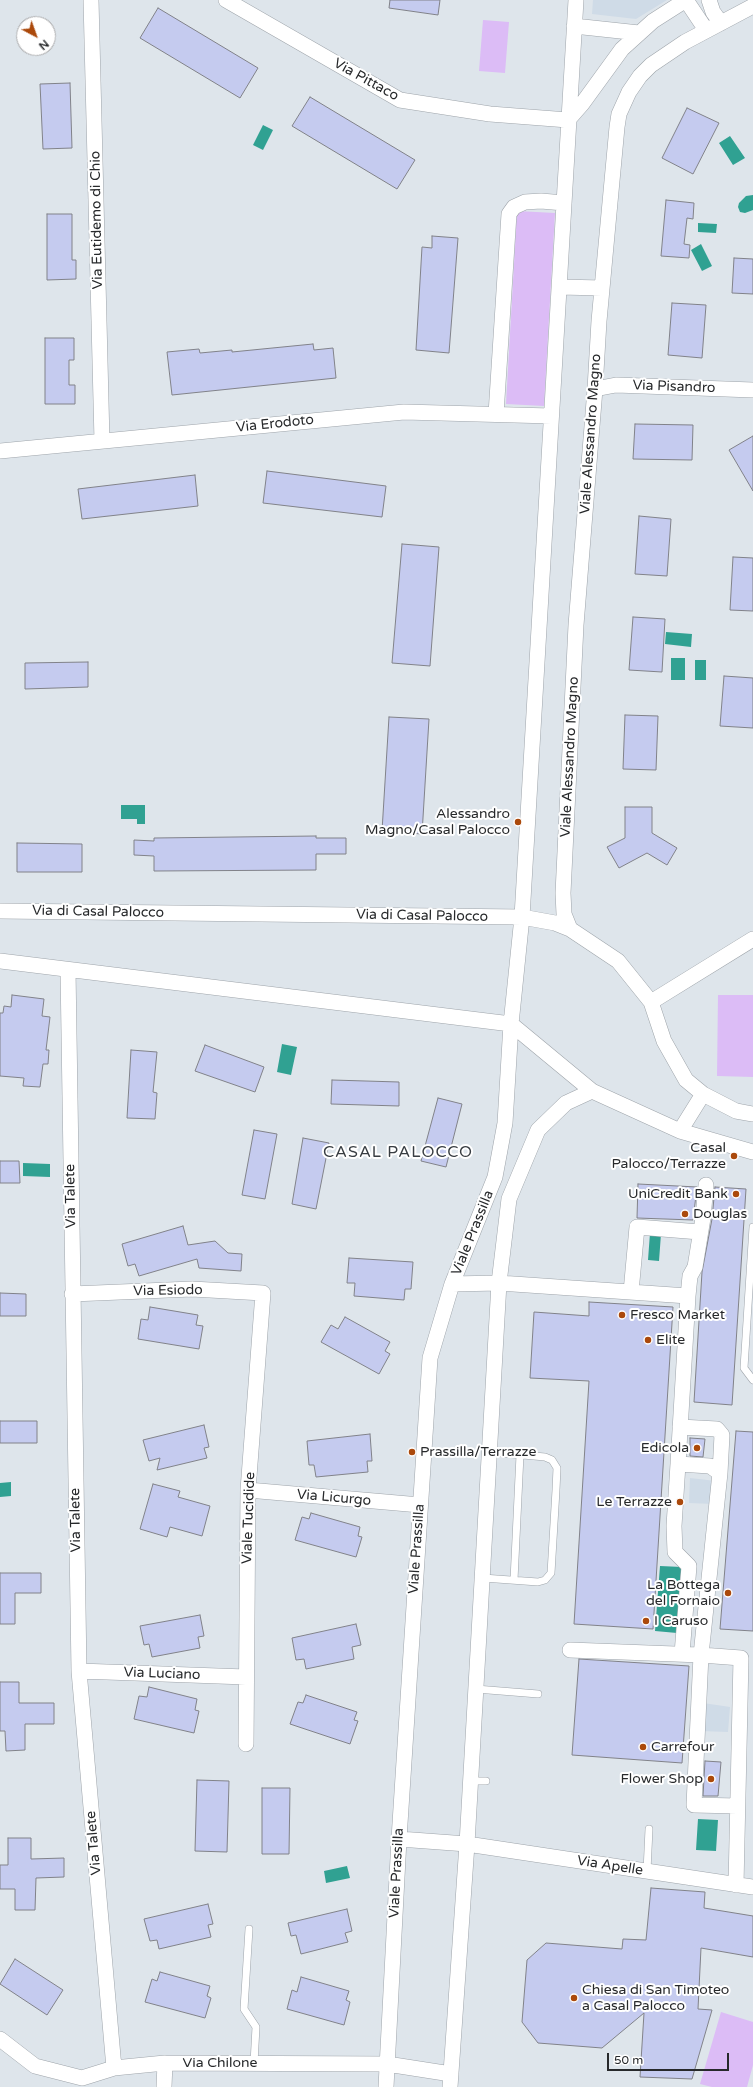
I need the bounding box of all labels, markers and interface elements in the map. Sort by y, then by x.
north arrow [16,16,56,56]
text: N [36,37,51,52]
street label: Via Pittaco [331,55,401,105]
street label: Via Eutidemo di Chio [87,151,107,289]
street label: Viale Alessandro Magno [577,353,605,515]
street label: Via Pisandro [632,377,716,397]
street label: Via Erodoto [235,412,315,436]
street label: Viale Alessandro Magno [557,676,583,838]
place label: Alessandro Magno/Casal Palocco [365,806,510,838]
marker: Alessandro Magno/Casal Palocco [513,817,523,827]
street label: Via di Casal Palocco [32,902,164,922]
street label: Via di Casal Palocco [356,906,488,926]
place label: Casal Palocco/Terrazze [612,1140,726,1172]
district label: CASAL PALOCCO [323,1143,473,1163]
marker: Casal Palocco/Terrazze [729,1151,739,1161]
street label: Via Talete [62,1164,80,1228]
place label: UniCredit Bank [628,1186,728,1202]
street label: Viale Prassilla [448,1188,498,1278]
marker: UniCredit Bank [731,1189,741,1199]
place label: Douglas [693,1206,747,1222]
marker: Douglas [680,1209,690,1219]
street label: Via Esiodo [133,1282,203,1300]
place label: Fresco Market [630,1307,725,1323]
marker: Fresco Market [617,1310,627,1320]
place label: Elite [656,1332,685,1348]
marker: Elite [643,1335,653,1345]
place label: Edicola [641,1440,689,1456]
marker: Edicola [692,1443,702,1453]
place label: Prassilla/Terrazze [420,1444,537,1460]
marker: Prassilla/Terrazze [407,1447,417,1457]
street label: Viale Tucidide [239,1472,259,1564]
street label: Via Licurgo [296,1486,372,1510]
street label: Via Talete [67,1488,85,1552]
place label: Le Terrazze [596,1494,672,1510]
marker: Le Terrazze [675,1497,685,1507]
street label: Viale Prassilla [405,1503,429,1595]
place label: La Bottega del Fornaio [646,1577,720,1610]
marker: La Bottega del Fornaio [723,1588,733,1598]
place label: I Caruso [654,1613,708,1629]
marker: I Caruso [641,1616,651,1626]
street label: Via Luciano [123,1664,201,1684]
place label: Carrefour [651,1739,714,1755]
marker: Carrefour [638,1742,648,1752]
place label: Flower Shop [620,1771,703,1787]
marker: Flower Shop [706,1774,716,1784]
street label: Via Talete [83,1810,105,1876]
street label: Viale Prassilla [386,1827,408,1919]
street label: Via Apelle [576,1852,644,1880]
place label: Chiesa di San Timoteo a Casal Palocco [582,1982,729,2014]
marker: Chiesa di San Timoteo a Casal Palocco [569,1993,579,2003]
scale bar [609,2045,731,2071]
text: 50 m [614,2053,643,2067]
street label: Via Chilone [183,2055,257,2071]

